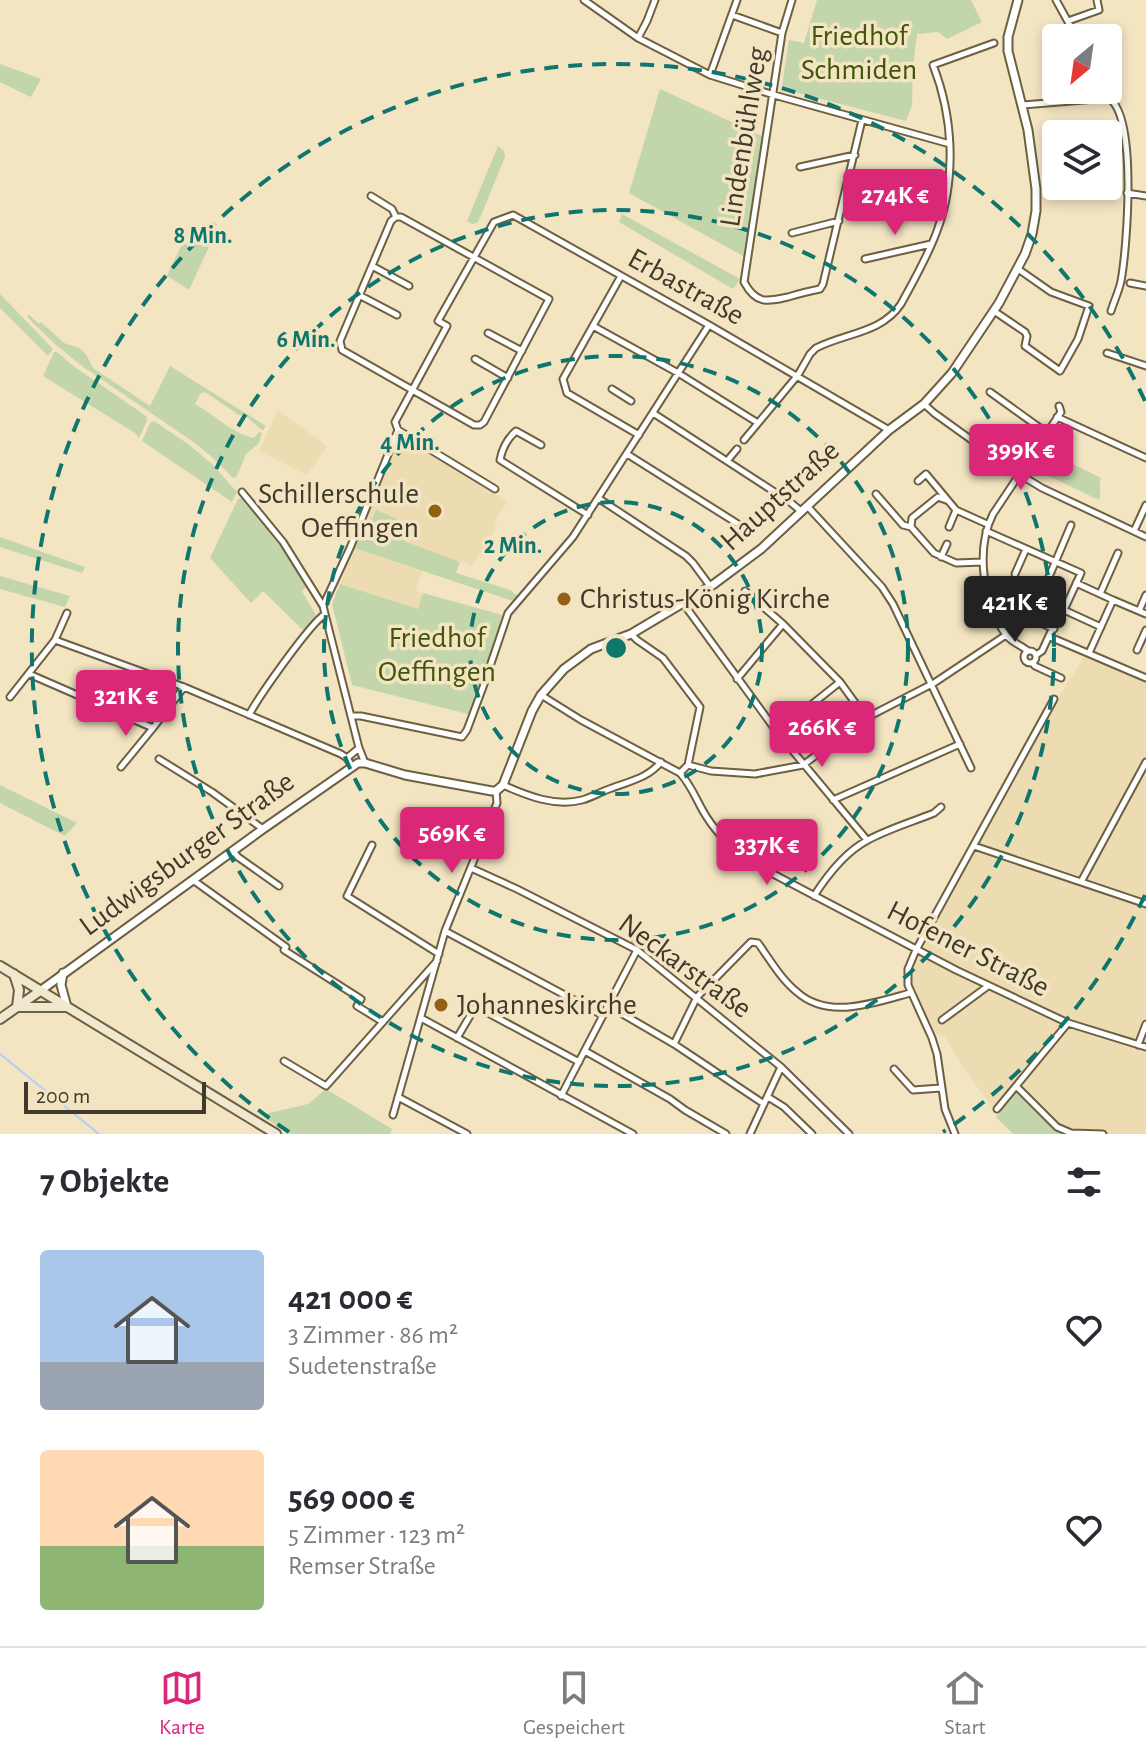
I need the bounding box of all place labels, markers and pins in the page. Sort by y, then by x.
pin: 274K € [830,169,960,237]
pin: 399K € [956,424,1086,492]
place label: Schillerschule Oeffingen [258,479,419,543]
marker: Schillerschule Oeffingen [426,502,444,520]
pin: 421K € [950,576,1080,644]
place label: Christus-König Kirche [580,584,830,614]
marker: Christus-König Kirche [555,590,573,608]
centre of rings [602,634,630,662]
pin: 321K € [61,670,191,738]
pin: 266K € [757,701,887,769]
pin: 569K € [387,807,517,875]
pin: 337K € [702,819,832,887]
place label: Johanneskirche [457,990,637,1020]
marker: Johanneskirche [432,996,450,1014]

